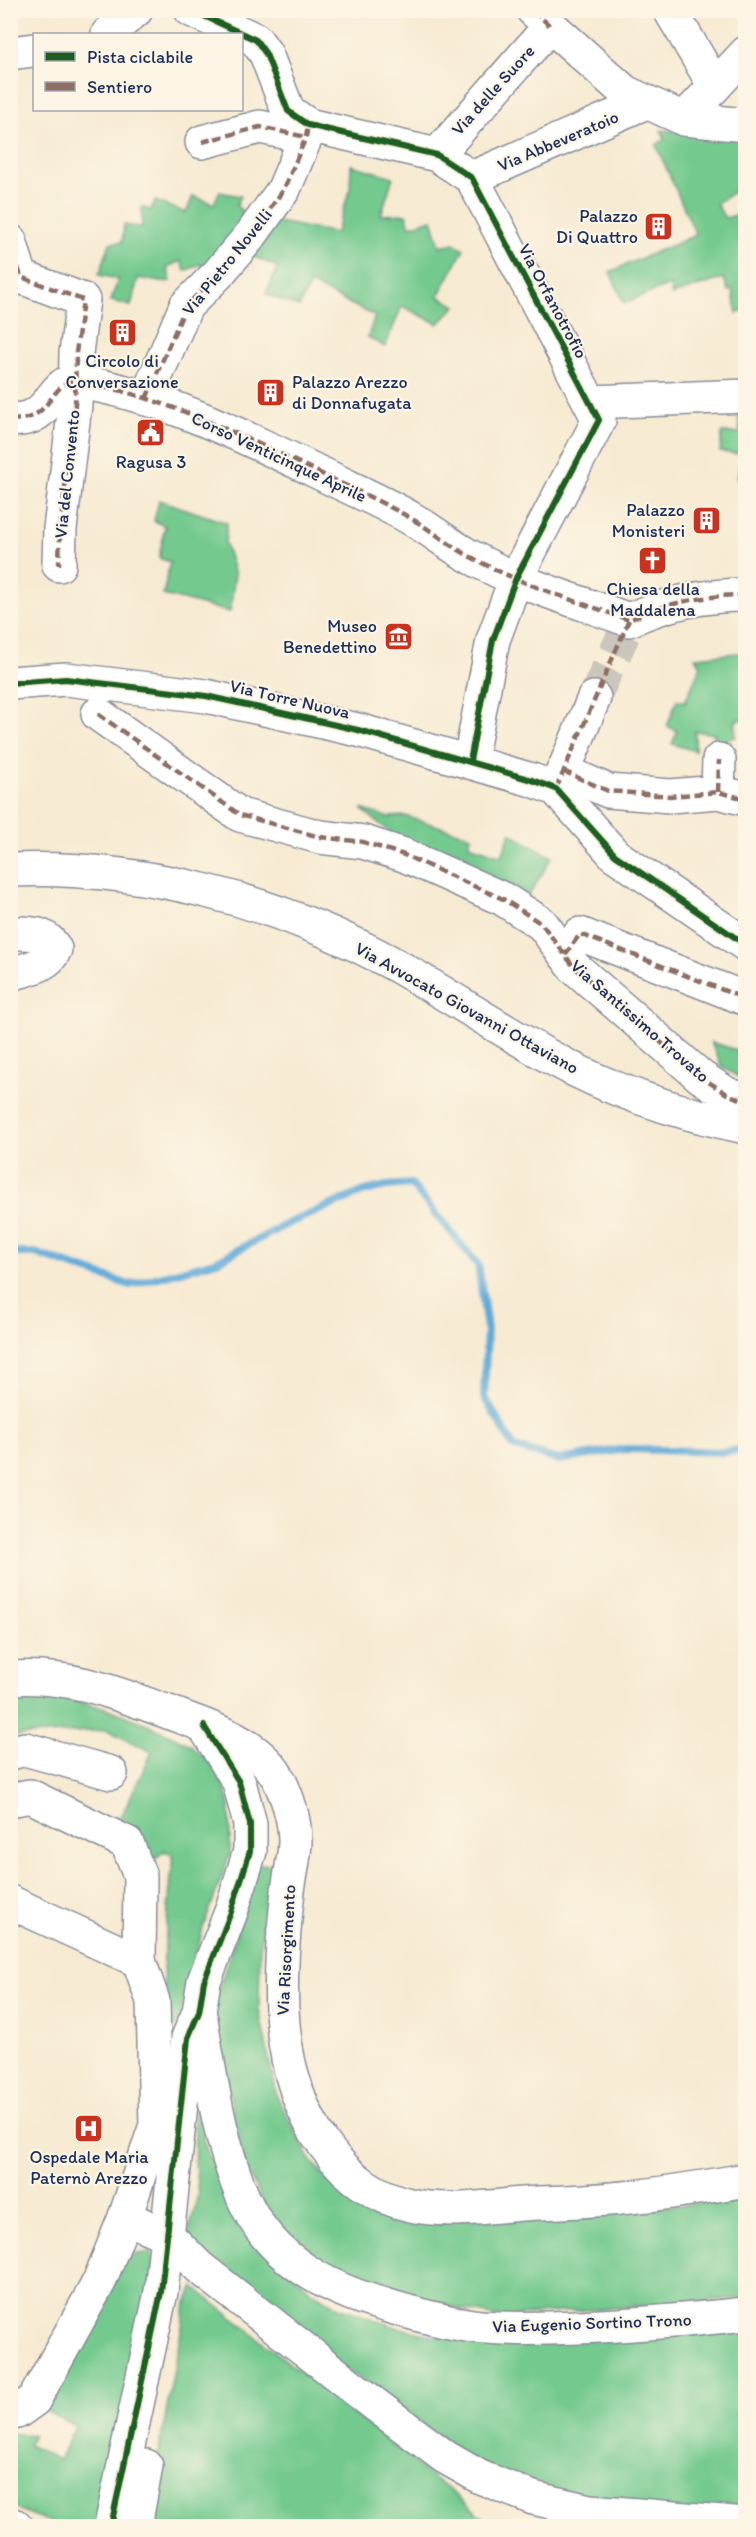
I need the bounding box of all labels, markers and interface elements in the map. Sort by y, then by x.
legend [33,33,243,111]
street label: Via delle Suore [447,40,539,140]
text: Pista ciclabile [87,46,193,68]
text: Sentiero [87,76,152,98]
street label: Via Abbeveratoio [494,106,622,176]
street label: Via Pietro Novelli [177,204,277,320]
place label: Palazzo Di Quattro [556,205,638,248]
building icon: Palazzo Di Quattro [643,210,675,242]
street label: Via Orfanotrofio [513,240,593,362]
building icon: Circolo di Conversazione [106,316,138,348]
place label: Circolo di Conversazione [65,350,179,393]
place label: Palazzo Arezzo di Donnafugata [292,371,412,414]
building icon: Palazzo Arezzo di Donnafugata [255,376,287,408]
street label: Corso Venticinque Aprile [188,407,370,507]
street label: Via del Convento [49,409,85,539]
public building icon: Ragusa 3 [135,417,167,449]
place label: Ragusa 3 [116,451,186,473]
place label: Palazzo Monisteri [612,499,685,542]
building icon: Palazzo Monisteri [690,504,722,536]
church icon: Chiesa della Maddalena [637,544,669,576]
place label: Chiesa della Maddalena [606,578,700,621]
place label: Museo Benedettino [283,615,377,658]
museum icon: Museo Benedettino [382,620,414,652]
street label: Via Torre Nuova [228,674,353,724]
street label: Via Avvocato Giovanni Ottaviano [351,937,583,1079]
street label: Via Santissimo Trovato [566,955,714,1087]
street label: Via Risorgimento [272,1884,300,2016]
hospital icon: Ospedale Maria Paternò Arezzo [73,2112,105,2144]
place label: Ospedale Maria Paternò Arezzo [29,2146,149,2189]
street label: Via Eugenio Sortino Trono [492,2309,692,2337]

